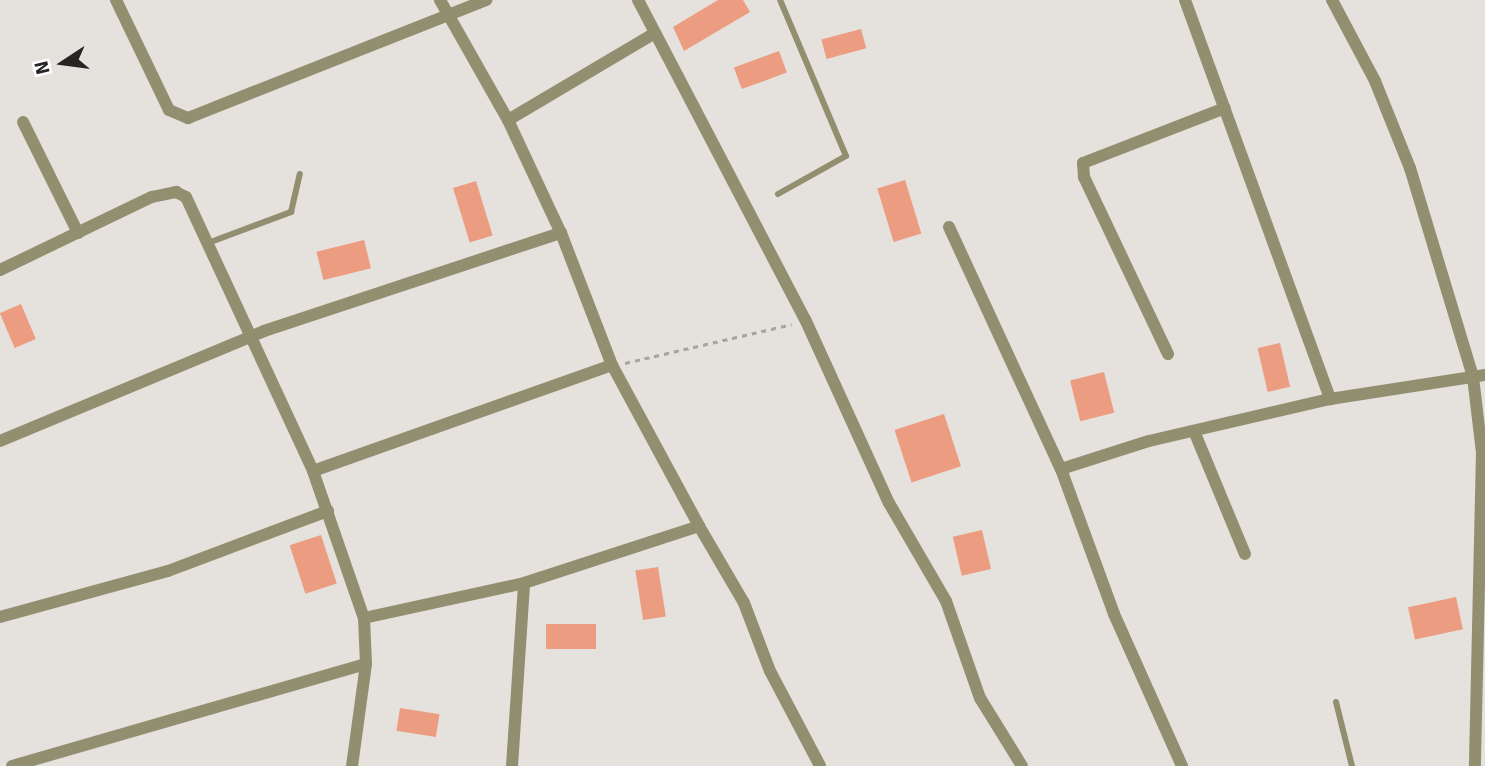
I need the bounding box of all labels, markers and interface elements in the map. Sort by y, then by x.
north arrow [28,28,98,98]
text: N [29,59,56,77]

